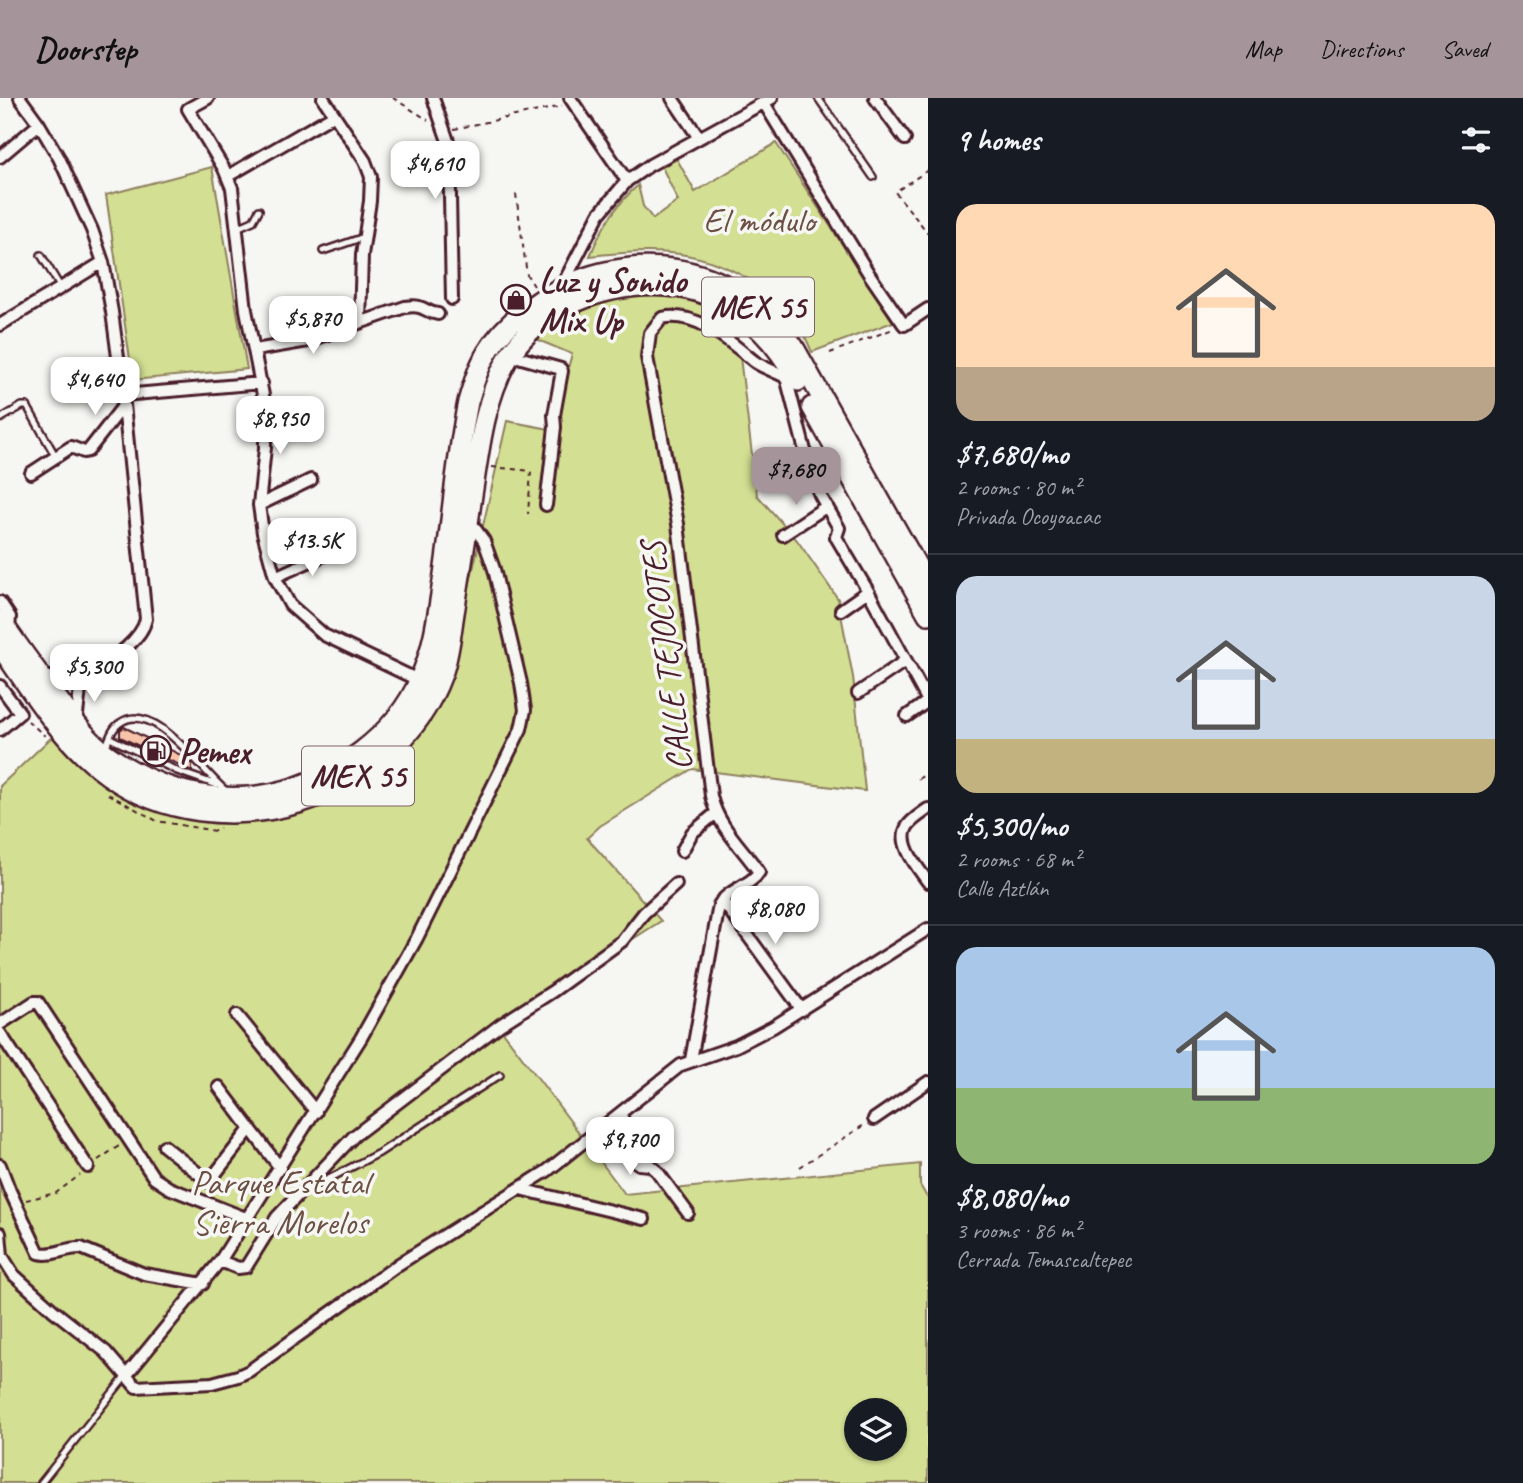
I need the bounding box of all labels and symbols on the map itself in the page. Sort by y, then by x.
pin: $4,610 [378,141,492,201]
park label: El módulo [703,198,818,243]
place label: Luz y Sonido Mix Up [539,258,688,343]
road number: MEX 55 [702,278,814,336]
shop icon: Luz y Sonido Mix Up [499,283,533,317]
pin: $5,870 [256,296,370,356]
pin: $4,640 [38,358,152,417]
pin: $8,950 [223,396,337,456]
pin: $7,680 [739,448,853,507]
pin: $13.5K [255,518,369,578]
street label: CALLE TEJOCOTES [629,535,702,773]
pin: $5,300 [37,644,151,704]
place label: Pemex [179,729,253,774]
fuel station icon: Pemex [139,734,173,768]
road number: MEX 55 [302,747,414,806]
pin: $8,080 [718,886,832,946]
pin: $9,700 [573,1118,687,1177]
park label: Parque Estatal Sierra Morelos [191,1160,375,1245]

